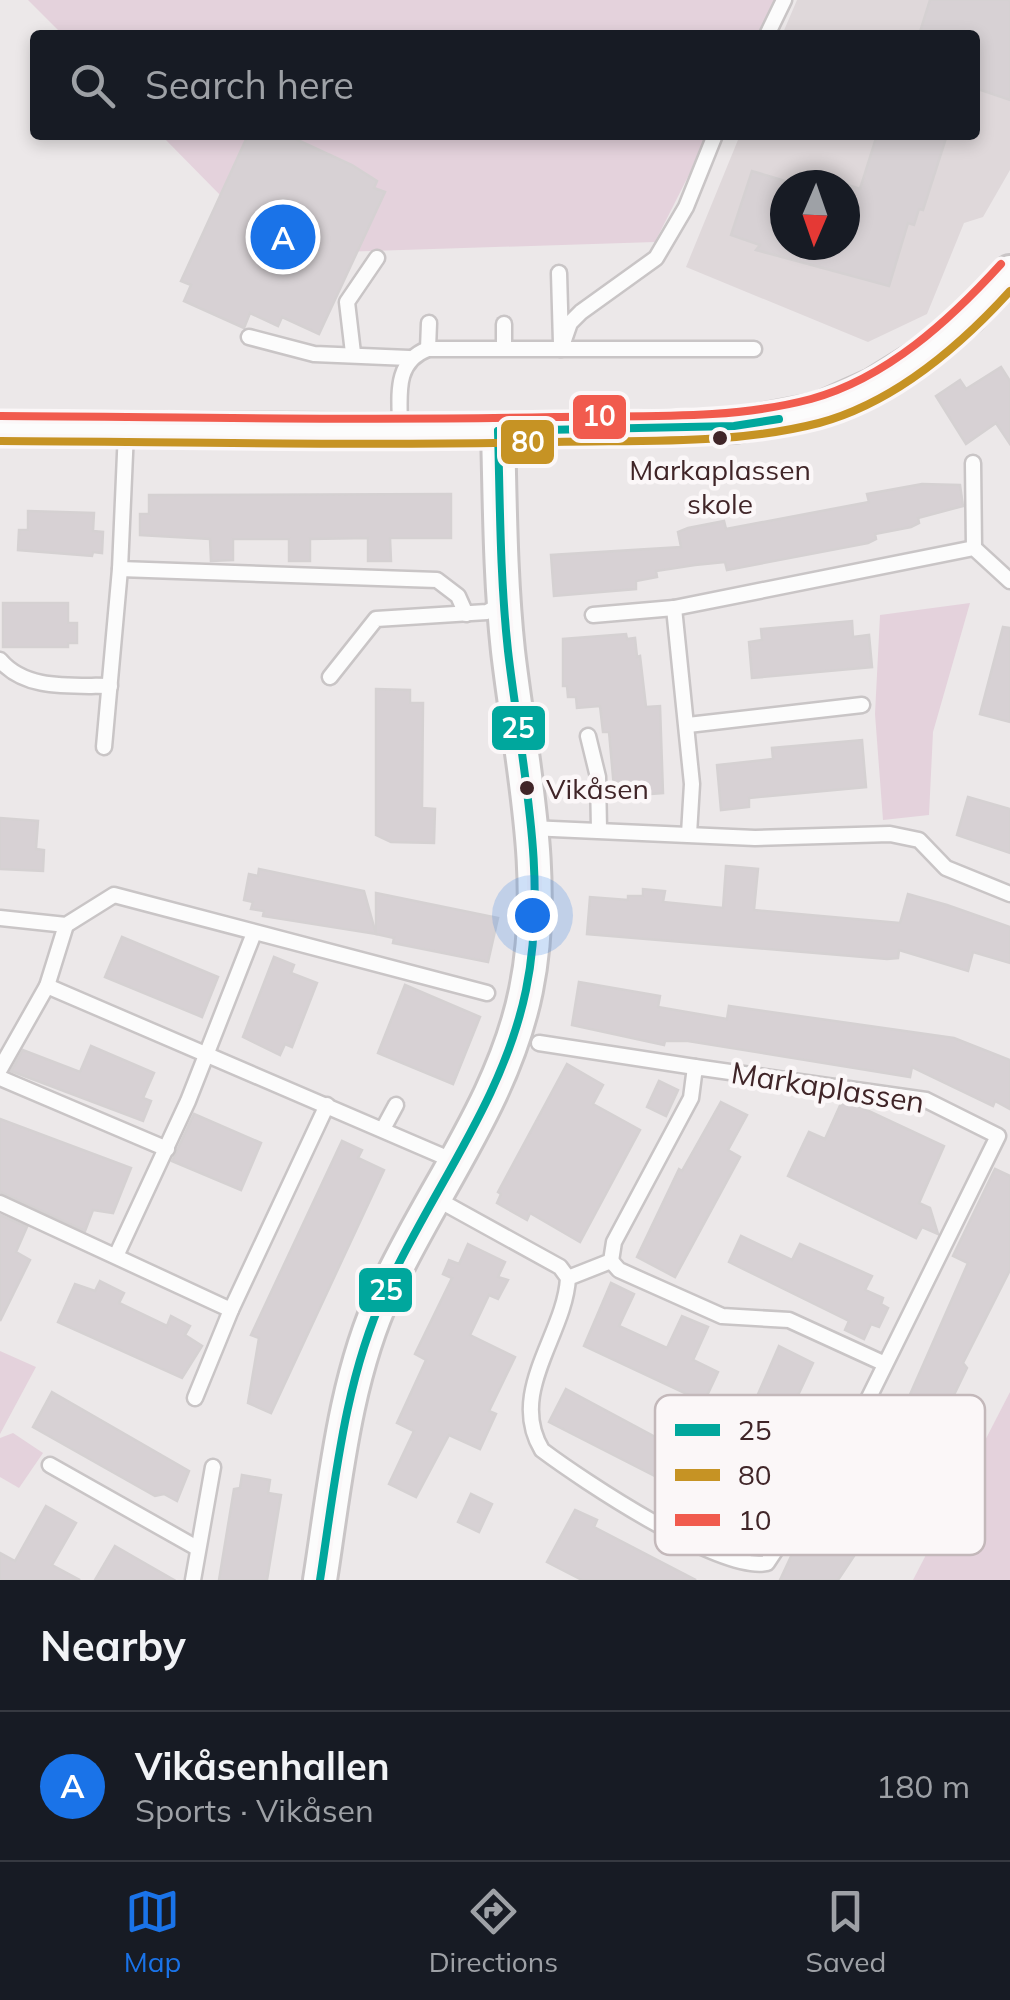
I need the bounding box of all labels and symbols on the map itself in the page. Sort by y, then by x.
north arrow [770,170,860,260]
pin: A [250,200,316,274]
line badge: 10 [571,393,628,441]
text: 10 [582,398,616,433]
line badge: 80 [499,418,556,466]
text: 80 [511,424,545,459]
marker: Markaplassen skole [710,428,730,448]
place label: Markaplassen skole [629,452,811,521]
line badge: 25 [490,704,547,752]
text: 25 [501,710,535,745]
place label: Vikåsen [546,771,649,806]
marker: Vikåsen [517,778,537,798]
your location [507,890,558,941]
street label: Markaplassen [729,1053,927,1121]
line badge: 25 [357,1266,414,1314]
text: 25 [369,1272,403,1307]
legend [655,1395,985,1555]
text: 25 [738,1412,772,1447]
text: 80 [738,1457,772,1492]
text: 10 [738,1502,772,1537]

